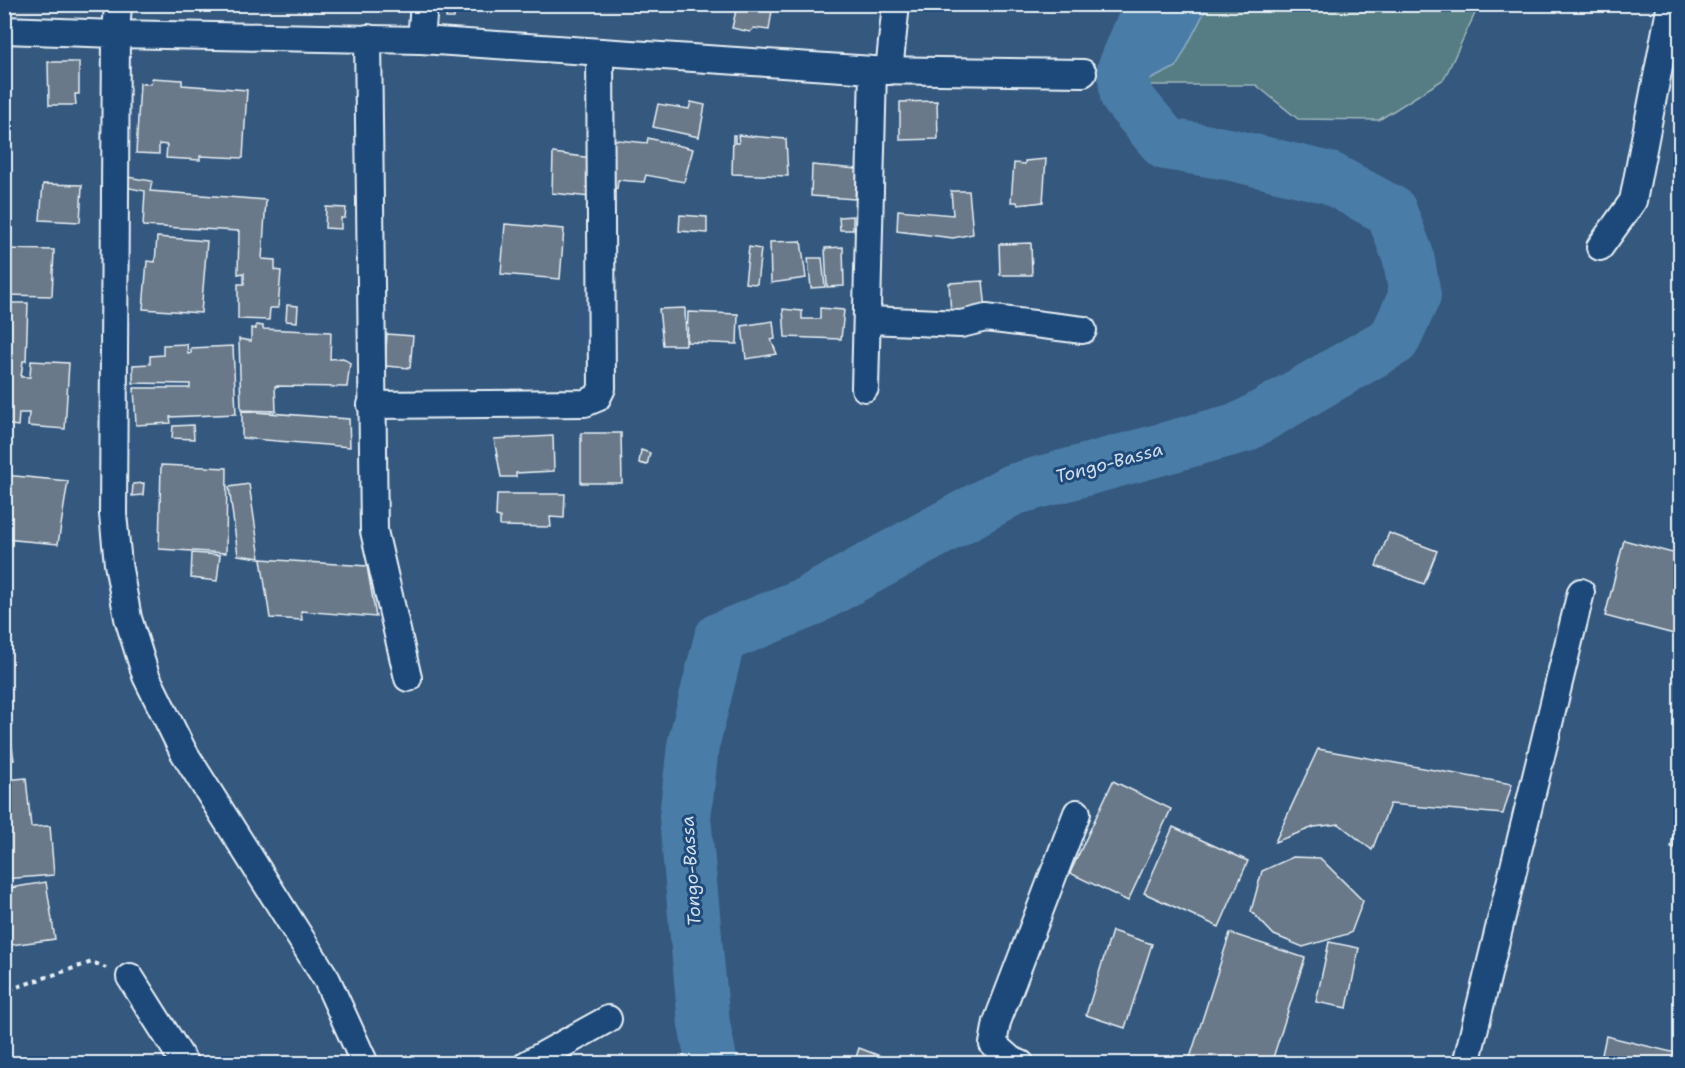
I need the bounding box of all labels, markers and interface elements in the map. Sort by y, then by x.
water label: Tongo-Bassa [1052,437,1166,489]
water label: Tongo-Bassa [675,815,707,927]

